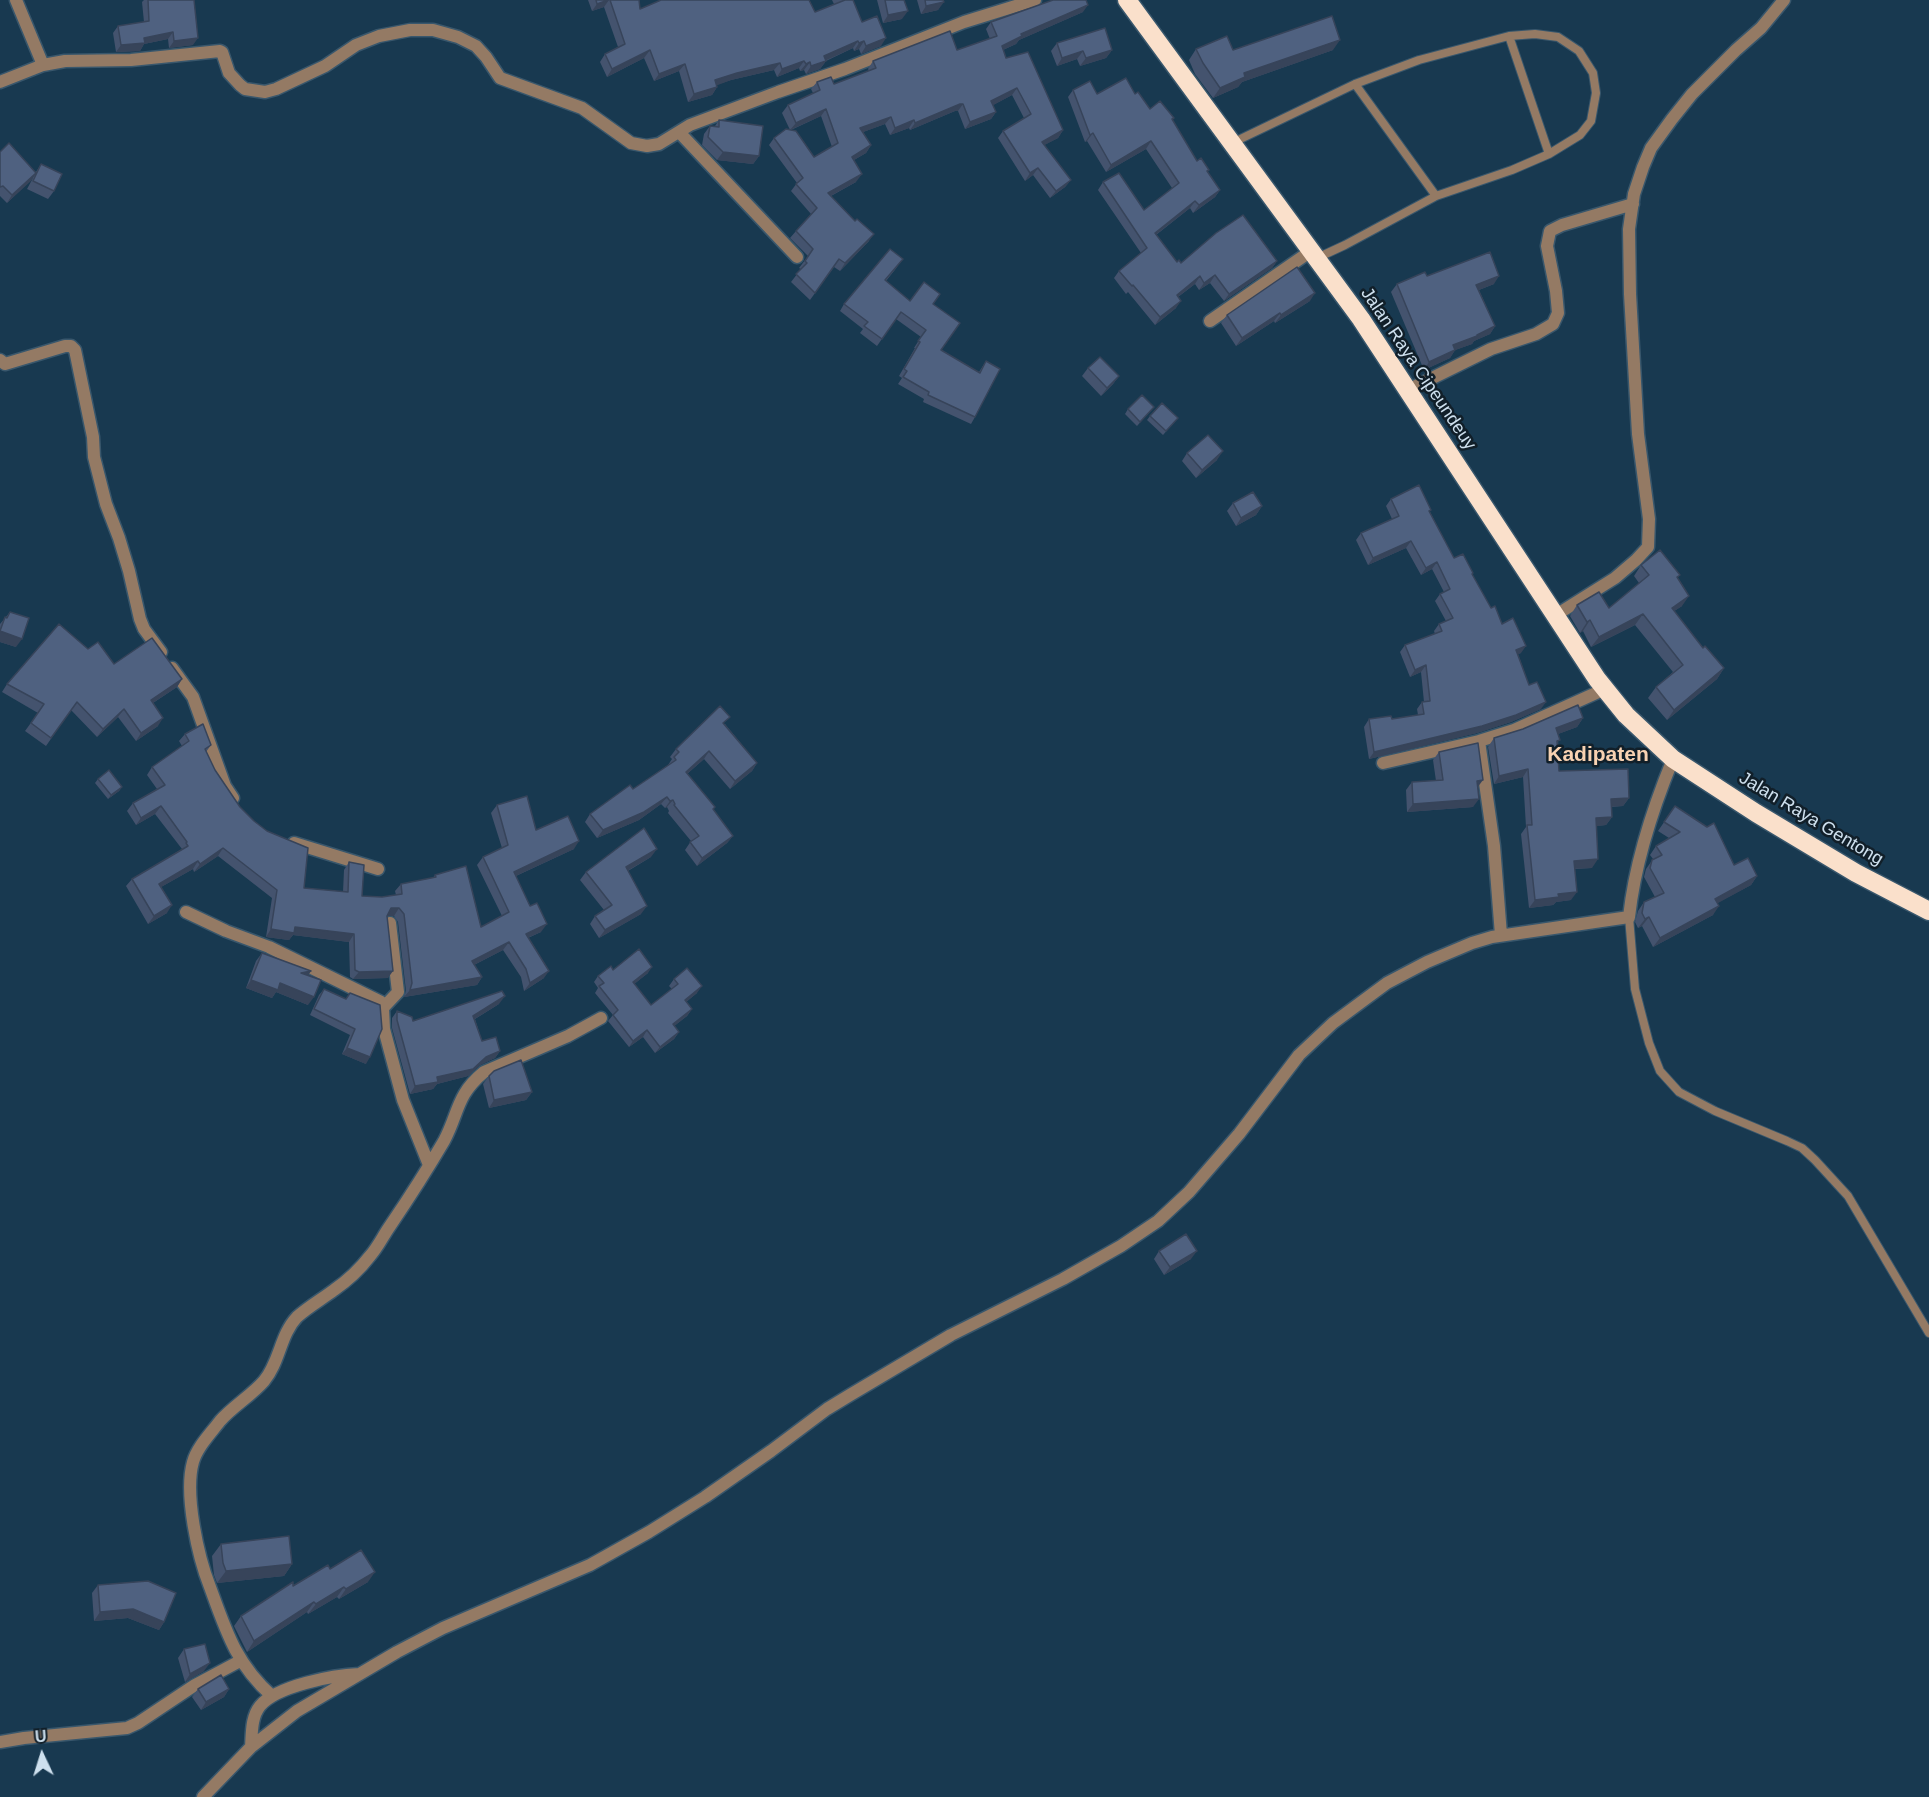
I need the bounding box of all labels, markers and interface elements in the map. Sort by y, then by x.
street label: Jalan Raya Cipeundeuy [1356,284,1480,454]
district label: Kadipaten [1547,742,1649,768]
street label: Jalan Raya Gentong [1735,767,1887,871]
north arrow [12,1725,72,1785]
text: U [34,1728,47,1745]

